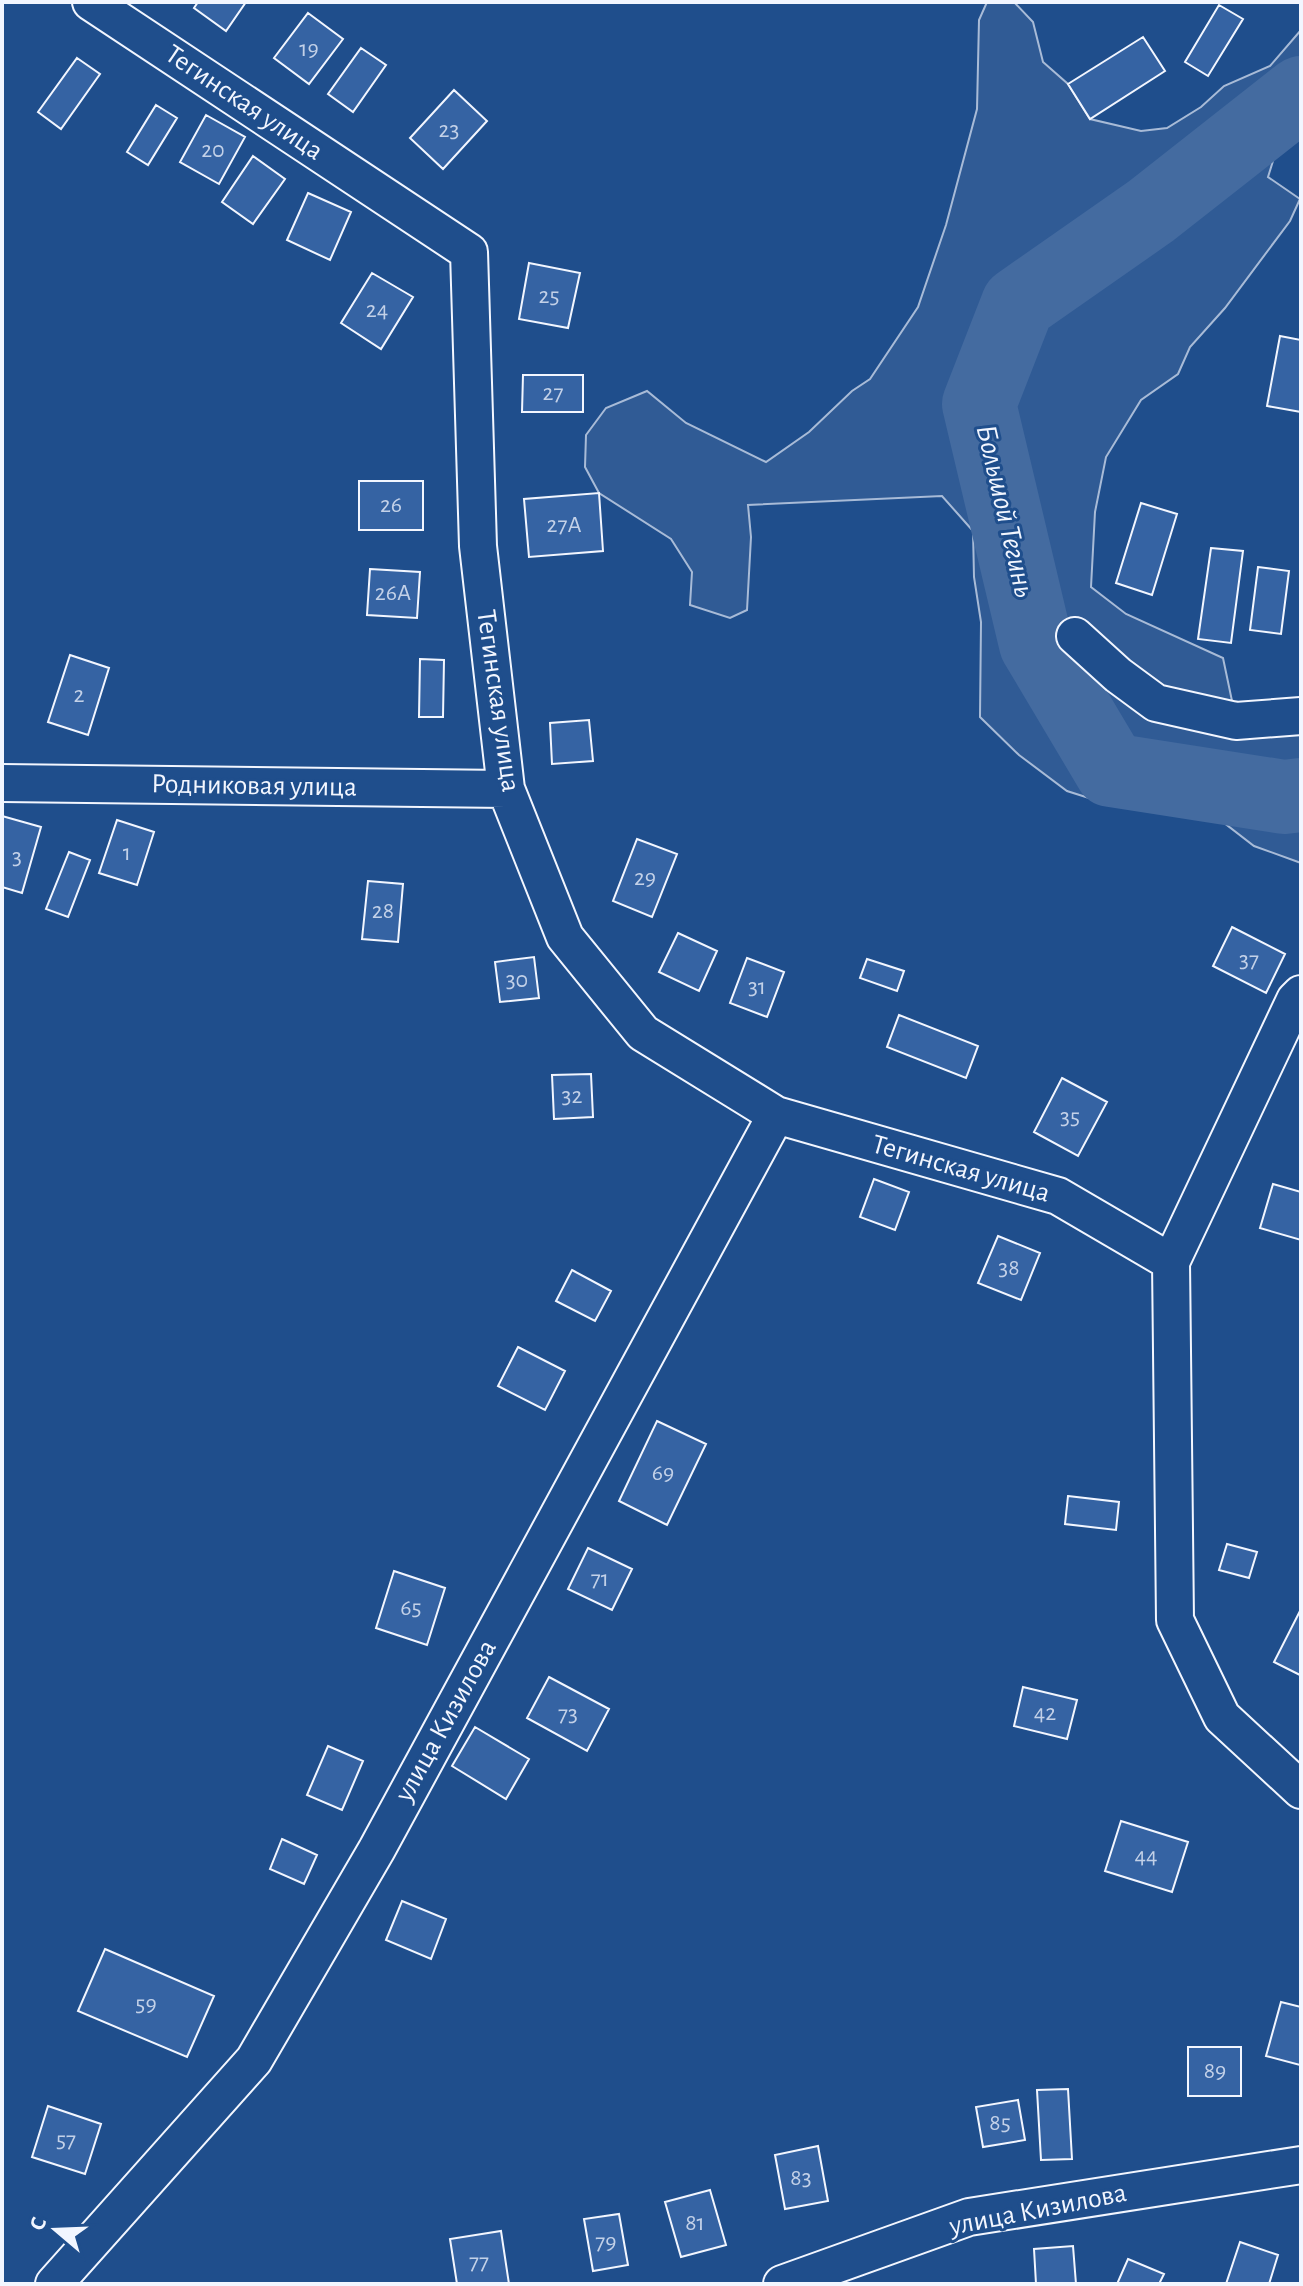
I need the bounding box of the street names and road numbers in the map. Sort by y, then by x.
street label: Тегинская улица [160,40,328,166]
street label: Тегинская улица [471,608,525,794]
street label: Родниковая улица [151,770,357,802]
street label: Тегинская улица [869,1130,1053,1208]
street label: улица Кизилова [390,1635,502,1807]
street label: улица Кизилова [946,2179,1129,2241]

